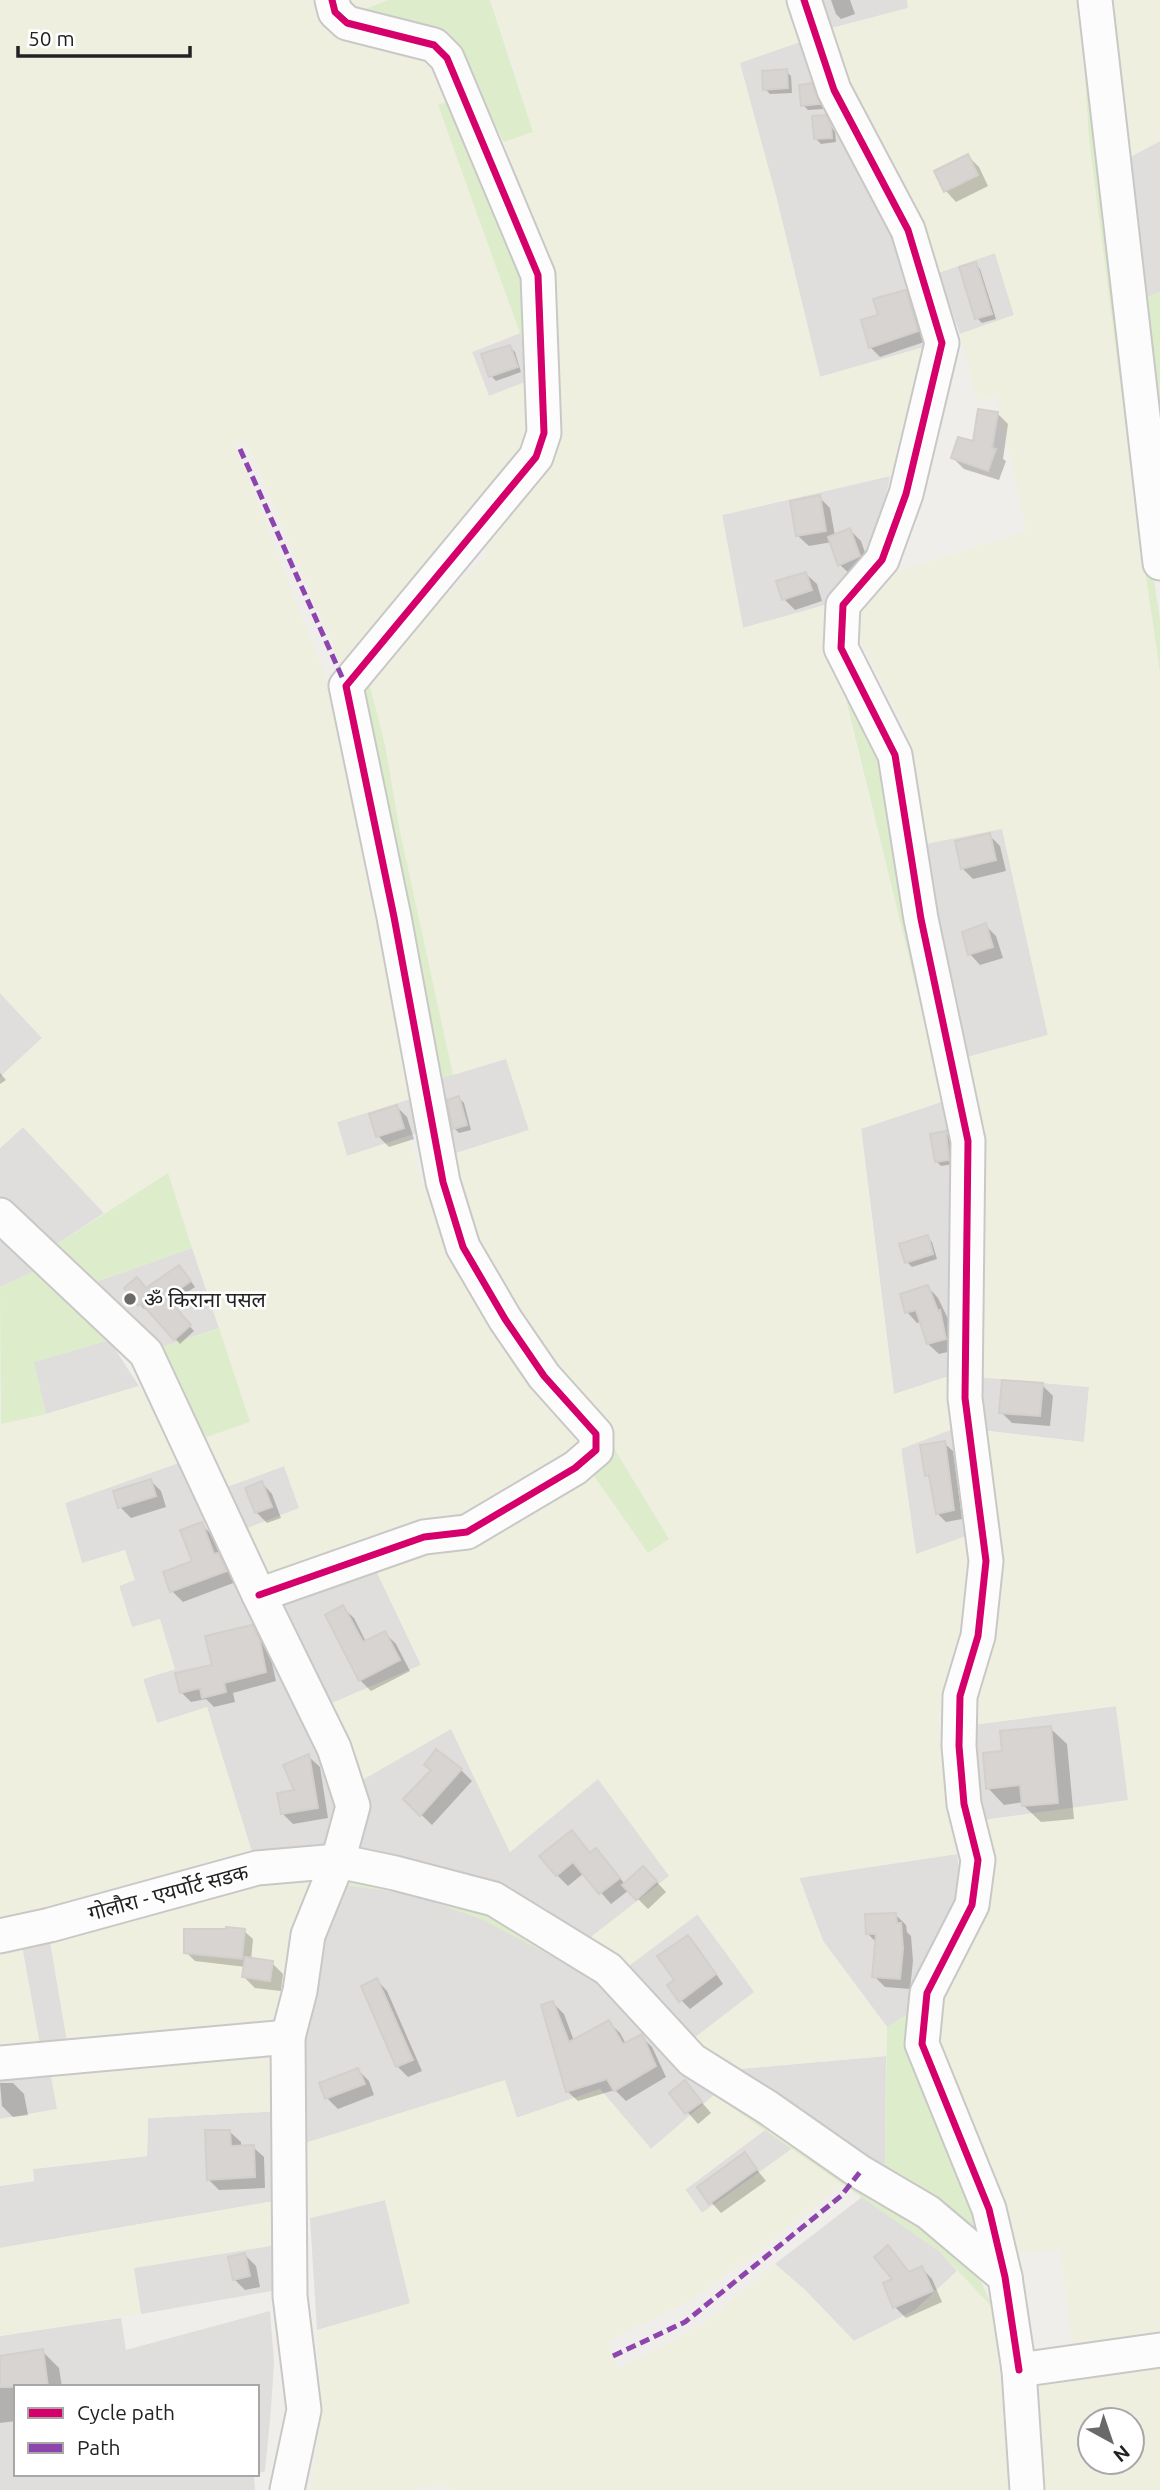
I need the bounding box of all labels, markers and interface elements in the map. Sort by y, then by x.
scale bar [18,14,189,58]
text: 50 m [28,26,75,50]
place label: ॐ किराना पसल [144,1287,267,1311]
marker: ॐ किराना पसल [122,1291,138,1307]
street label: गोलौरा - एयर्पोर्ट सडक [85,1859,252,1925]
legend [14,2385,259,2476]
text: Cycle path [77,2400,175,2424]
north arrow [1076,2406,1146,2476]
text: Path [77,2435,120,2459]
text: N [1109,2441,1134,2467]

